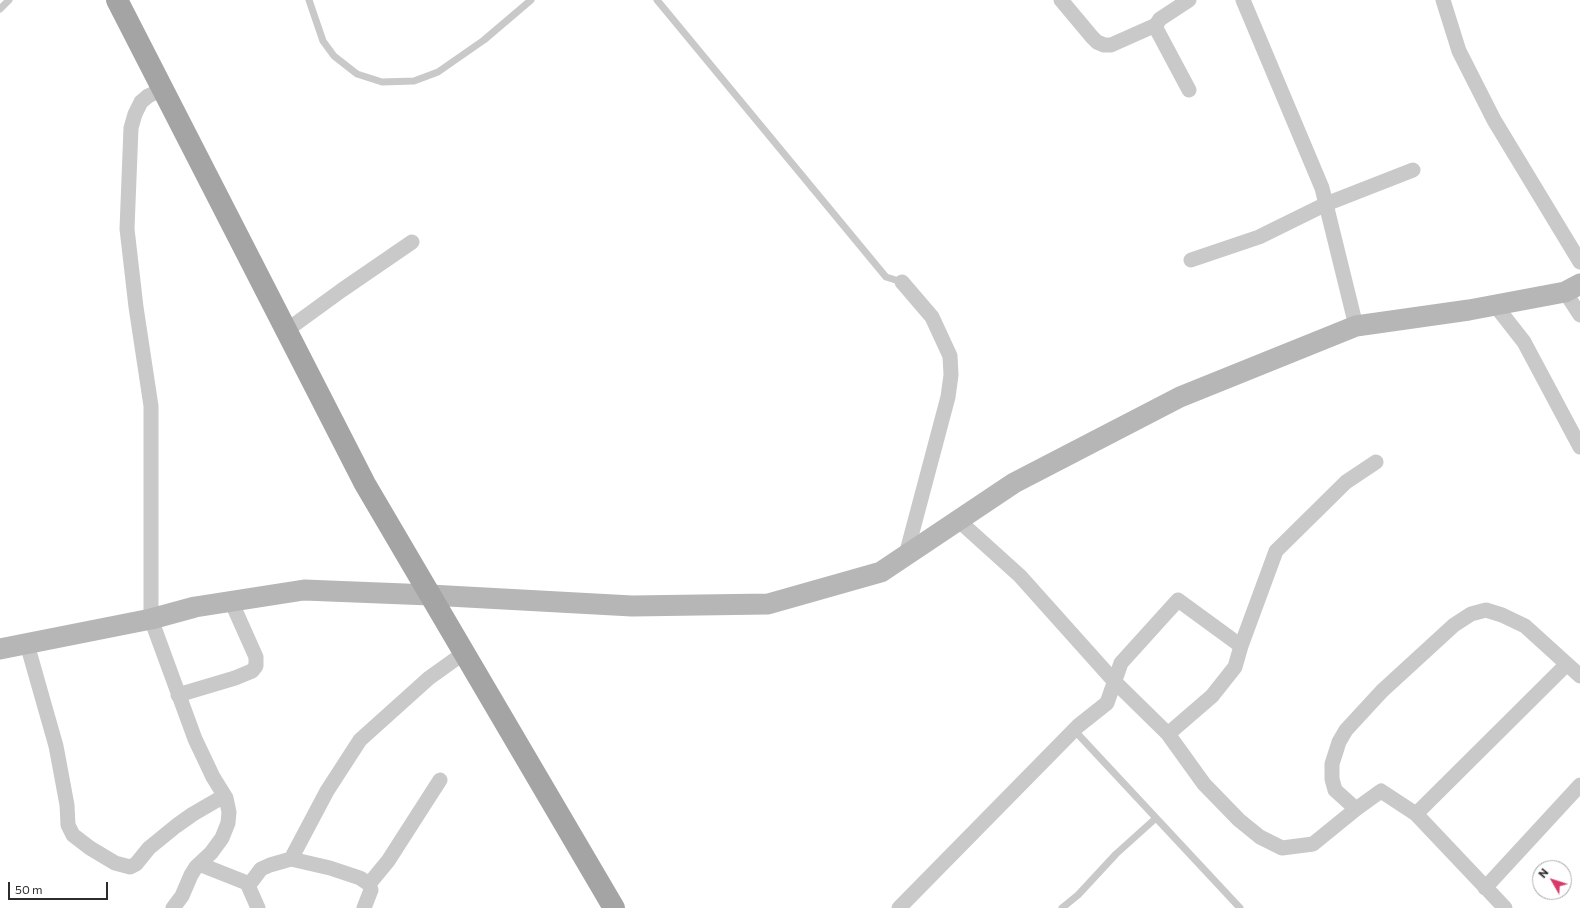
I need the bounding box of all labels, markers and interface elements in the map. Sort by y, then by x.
north arrow [1532,860,1572,900]
text: N [1535,865,1551,880]
scale bar [10,874,110,900]
text: 50 m [15,882,43,896]

